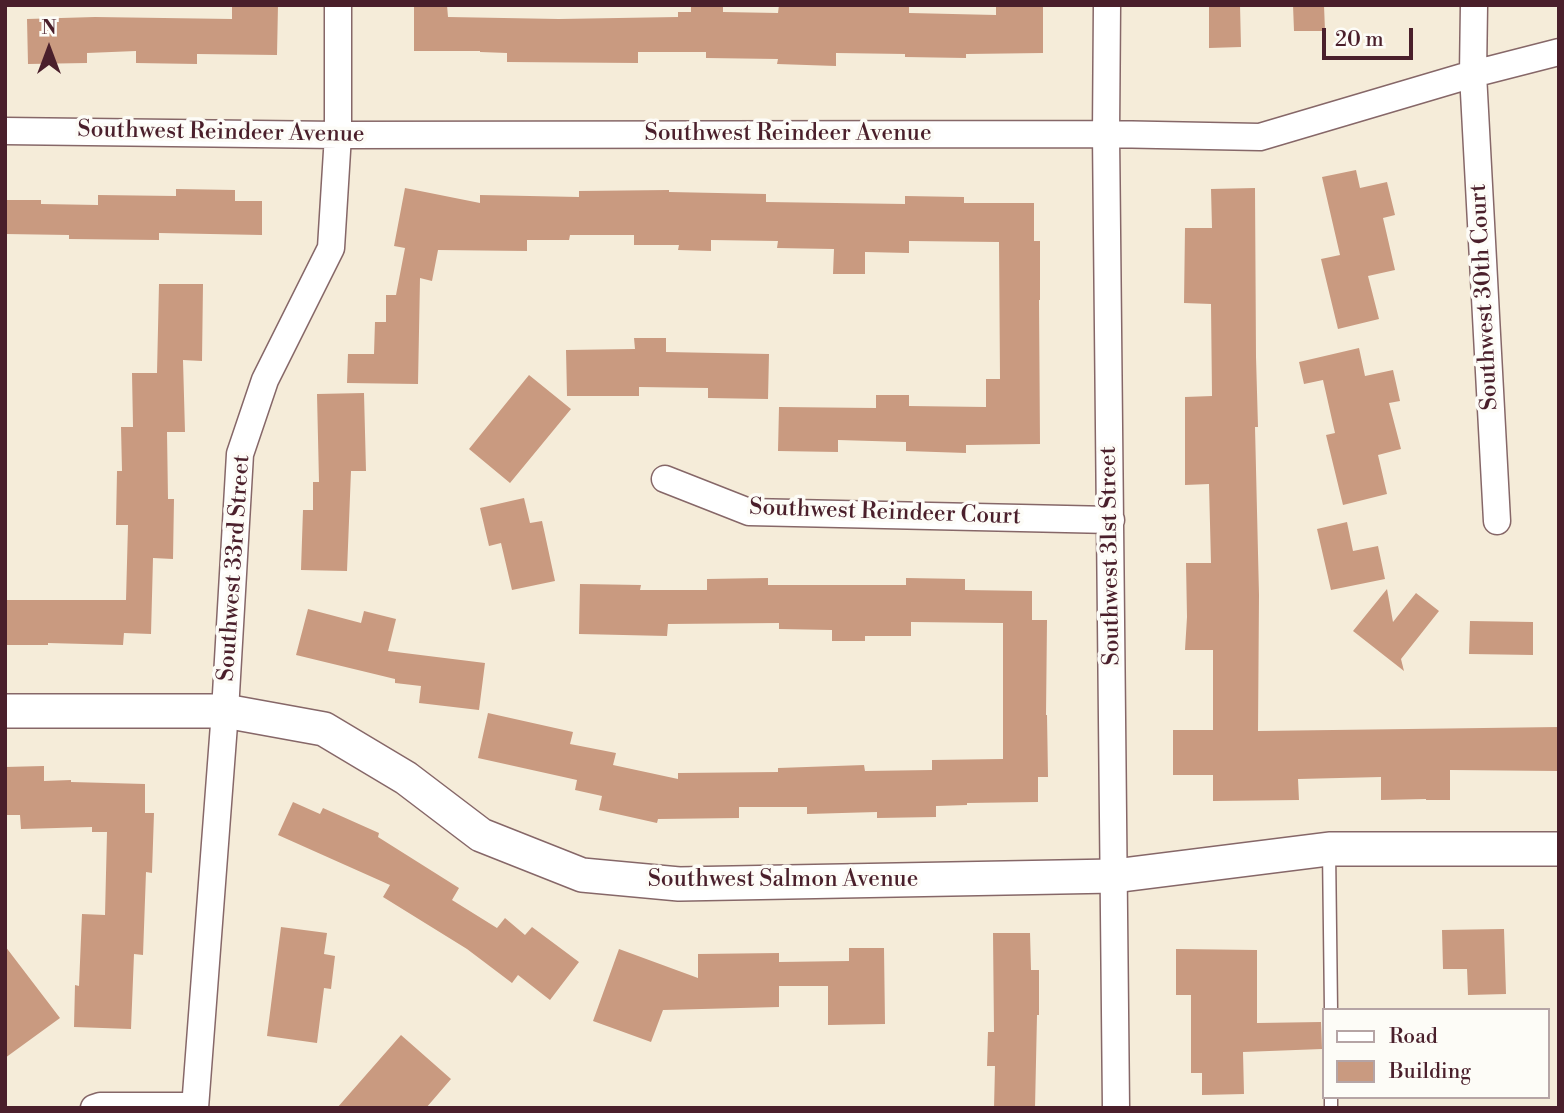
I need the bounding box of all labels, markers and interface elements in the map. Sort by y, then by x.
north arrow [14,14,84,84]
scale bar [1326,14,1417,58]
text: N [41,16,57,40]
text: 20 m [1335,27,1384,53]
street label: Southwest Reindeer Avenue [77,117,365,149]
street label: Southwest Reindeer Avenue [644,120,932,148]
street label: Southwest 30th Court [1465,183,1505,411]
street label: Southwest 31st Street [1095,446,1127,666]
street label: Southwest 33rd Street [213,454,257,682]
street label: Southwest Reindeer Court [749,494,1021,532]
street label: Southwest Salmon Avenue [648,866,918,894]
legend [1322,1008,1550,1099]
text: Road [1389,1024,1438,1050]
text: Building [1389,1059,1471,1085]

